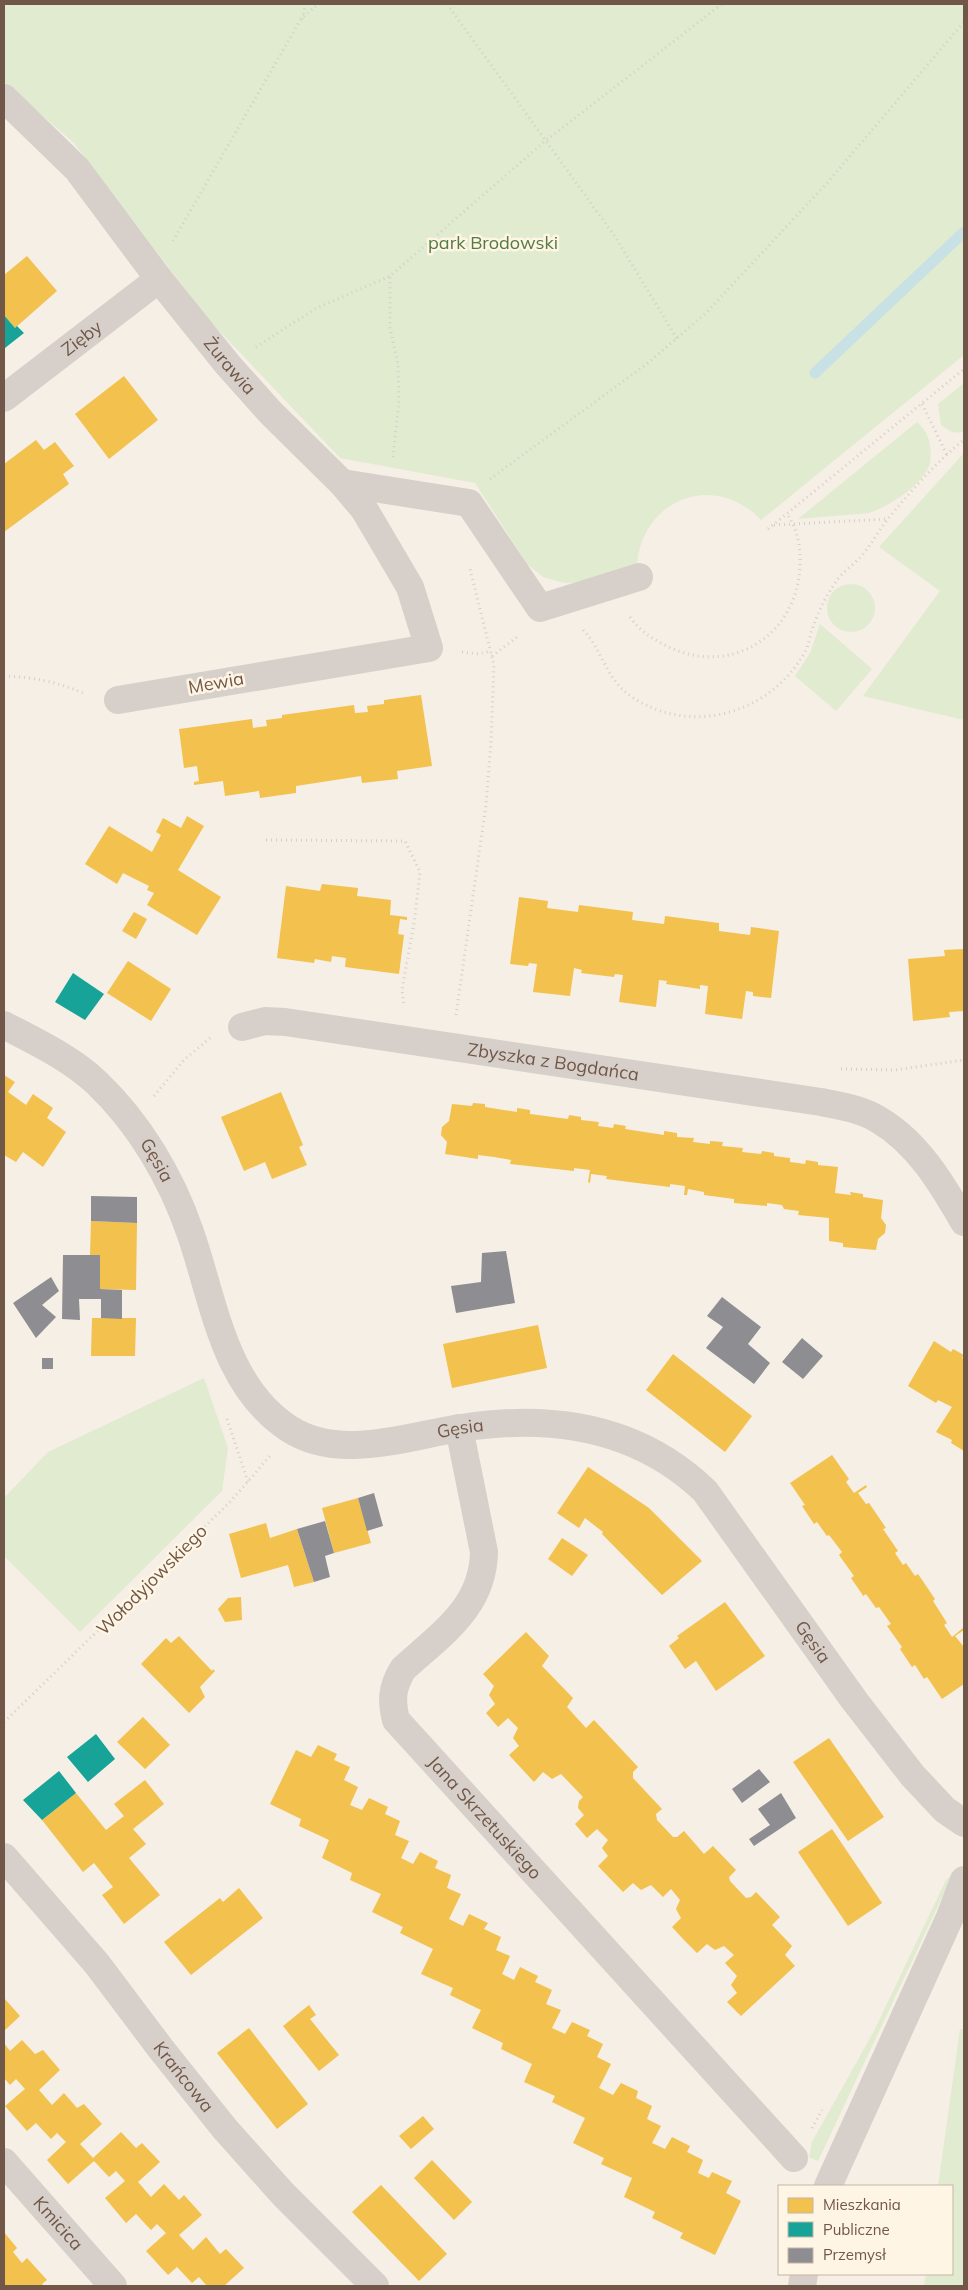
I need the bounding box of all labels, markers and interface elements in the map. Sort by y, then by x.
park label: park Brodowski [428,231,558,254]
street label: Zięby [57,315,107,361]
street label: Żurawia [199,332,261,399]
street label: Mewia [186,666,245,699]
street label: Zbyszka z Bogdańca [466,1037,641,1086]
street label: Gęsia [135,1134,179,1186]
street label: Gęsia [435,1413,485,1443]
street label: Wołodyjowskiego [91,1519,212,1640]
street label: Gęsia [790,1616,836,1668]
street label: Jana Skrzetuskiego [423,1751,547,1884]
street label: Krańcowa [148,2037,219,2117]
legend [778,2185,953,2275]
street label: Kmicica [29,2191,88,2255]
text: Mieszkania [823,2195,901,2214]
text: Publiczne [823,2220,890,2239]
text: Przemysł [823,2245,886,2264]

